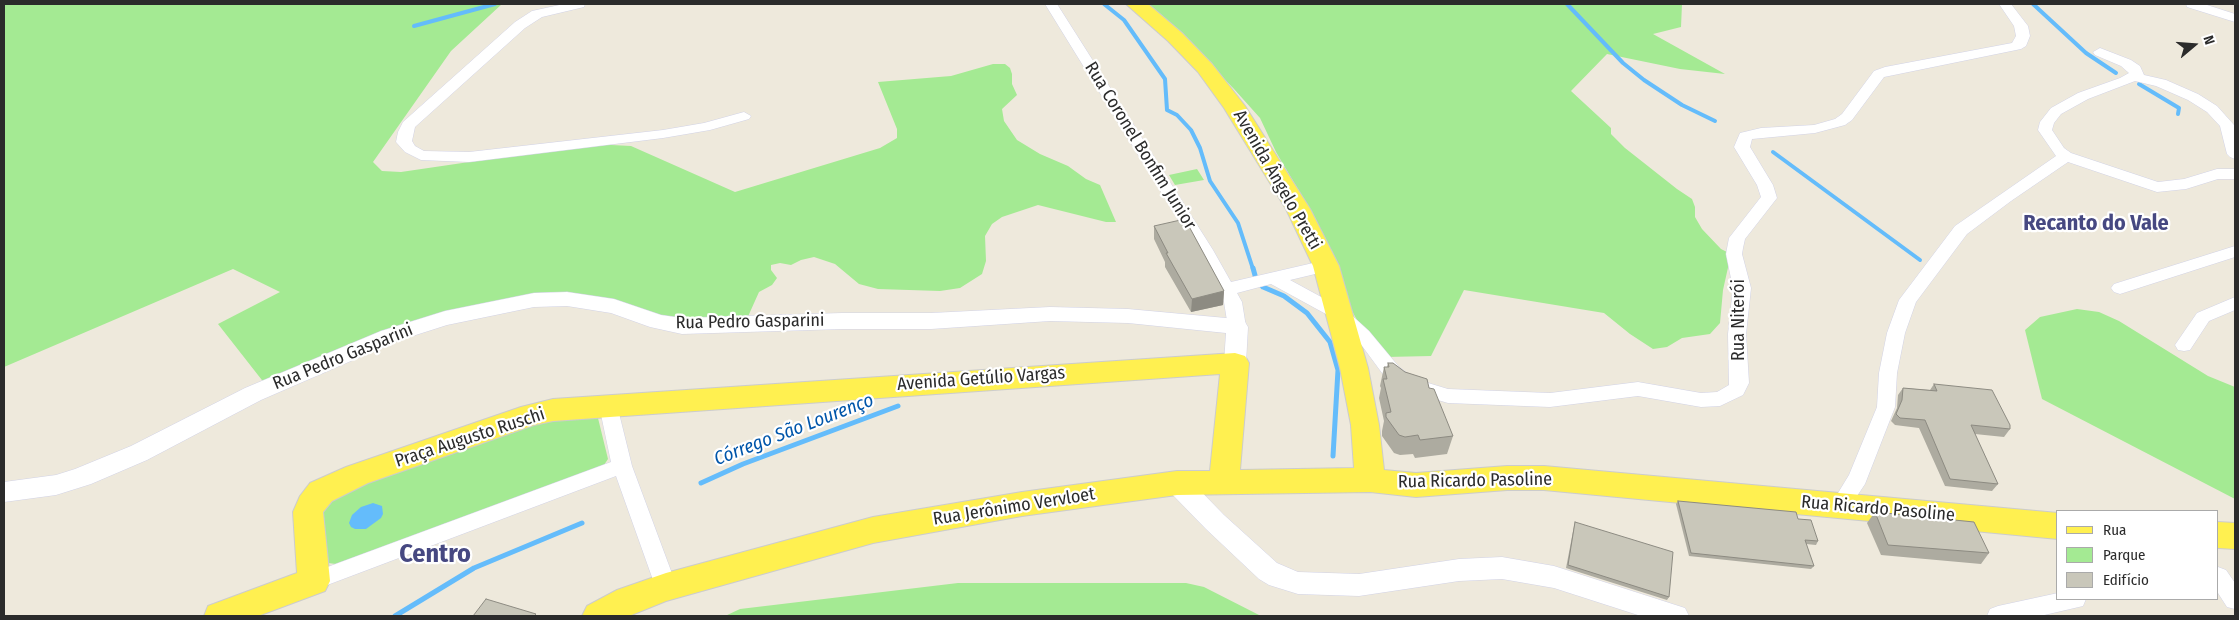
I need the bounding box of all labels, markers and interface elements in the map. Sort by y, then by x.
north arrow [2169,20,2219,70]
text: N [2199,34,2218,47]
street label: Rua Coronel Bonfim Junior [1080,58,1200,234]
street label: Avenida Ângelo Pretti [1228,106,1326,254]
district label: Recanto do Vale [2023,211,2169,237]
street label: Rua Niterói [1728,279,1750,361]
street label: Rua Pedro Gasparini [675,310,825,334]
street label: Rua Pedro Gasparini [270,319,416,395]
street label: Avenida Getúlio Vargas [896,362,1066,396]
water label: Córrego São Lourenço [711,389,877,471]
street label: Praça Augusto Ruschi [392,404,548,472]
street label: Rua Ricardo Pasoline [1398,469,1552,493]
street label: Rua Jerônimo Vervloet [931,484,1097,530]
street label: Rua Ricardo Pasoline [1800,492,1956,526]
legend [2056,510,2219,600]
text: Rua [2103,521,2126,539]
district label: Centro [399,539,471,571]
text: Parque [2103,546,2146,564]
text: Edifício [2103,571,2149,589]

